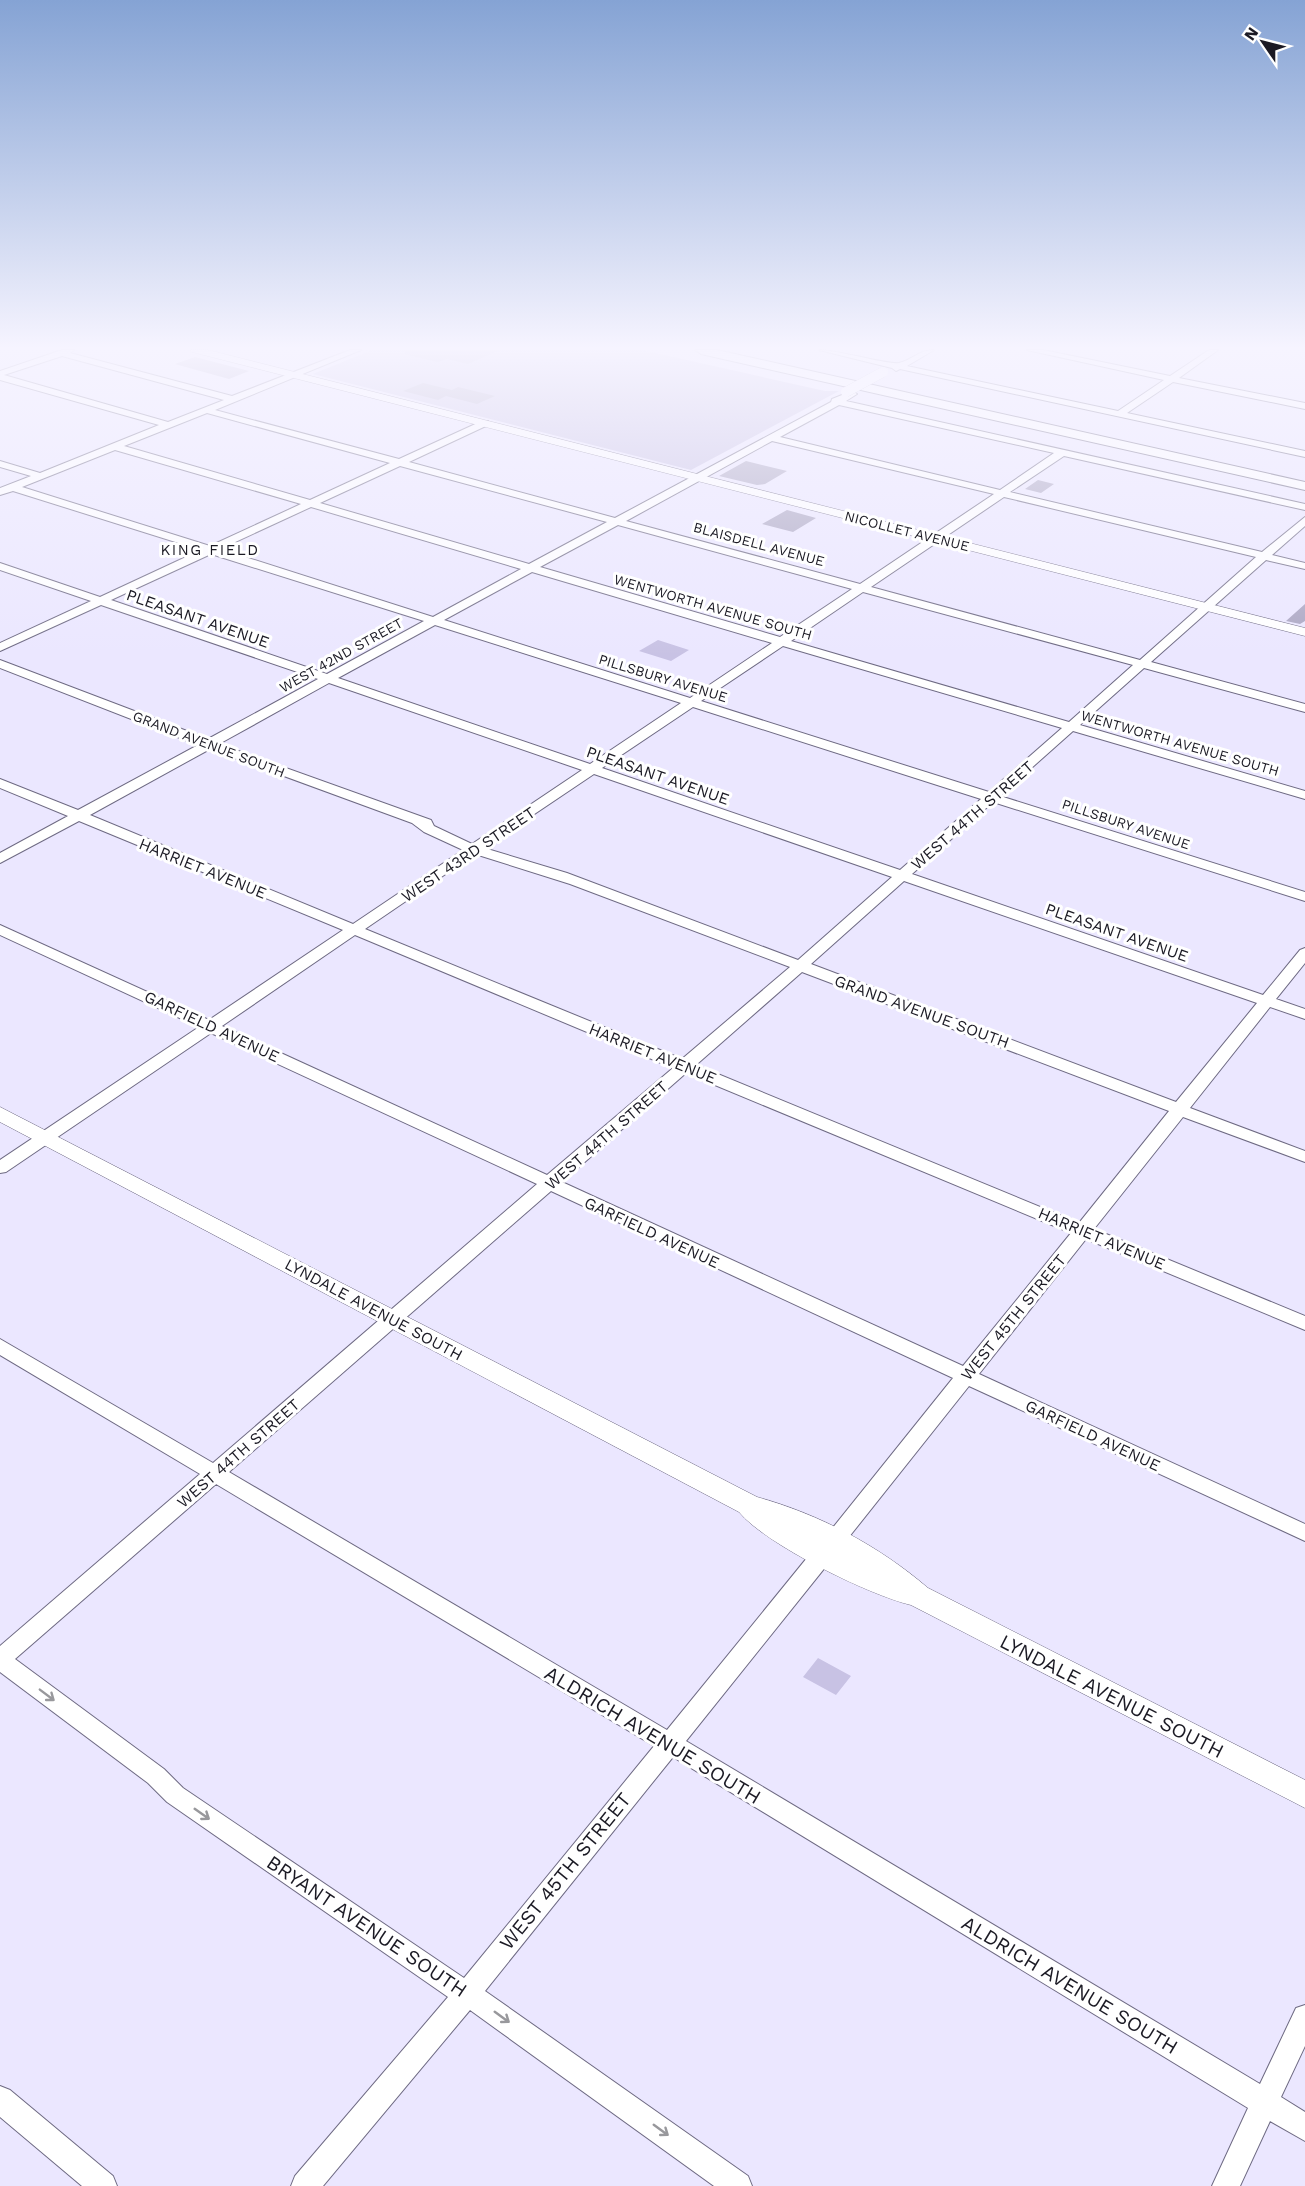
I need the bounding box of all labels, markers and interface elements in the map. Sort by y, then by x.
north arrow [1233,12,1293,72]
text: N [1240,23,1262,44]
street label: NICOLLET AVENUE [843,508,971,554]
street label: BLAISDELL AVENUE [692,519,826,569]
district label: KING FIELD [160,541,260,559]
street label: WENTWORTH AVENUE SOUTH [612,571,814,643]
street label: PLEASANT AVENUE [124,585,272,652]
street label: WEST 42ND STREET [277,614,406,696]
street label: PILLSBURY AVENUE [597,651,729,705]
street label: WENTWORTH AVENUE SOUTH [1079,707,1281,779]
street label: GRAND AVENUE SOUTH [131,708,287,780]
street label: PLEASANT AVENUE [584,742,732,809]
street label: WEST 44TH STREET [907,757,1038,874]
street label: PILLSBURY AVENUE [1060,796,1192,852]
street label: WEST 43RD STREET [398,802,539,906]
street label: HARRIET AVENUE [136,834,269,903]
street label: PLEASANT AVENUE [1043,899,1191,966]
street label: GRAND AVENUE SOUTH [832,971,1012,1052]
street label: GARFIELD AVENUE [141,987,282,1066]
street label: HARRIET AVENUE [586,1019,719,1088]
street label: WEST 44TH STREET [541,1077,672,1194]
street label: GARFIELD AVENUE [581,1193,722,1272]
street label: HARRIET AVENUE [1035,1203,1168,1274]
street label: WEST 45TH STREET [957,1250,1070,1384]
street label: LYNDALE AVENUE SOUTH [282,1254,466,1364]
street label: WEST 44TH STREET [173,1395,304,1512]
street label: GARFIELD AVENUE [1022,1396,1163,1475]
street label: LYNDALE AVENUE SOUTH [996,1629,1228,1763]
street label: ALDRICH AVENUE SOUTH [541,1661,765,1809]
one-way arrow [38,1689,54,1702]
street label: WEST 45TH STREET [494,1788,636,1954]
one-way arrow [193,1808,209,1820]
street label: BRYANT AVENUE SOUTH [262,1850,472,2002]
street label: ALDRICH AVENUE SOUTH [958,1911,1182,2059]
one-way arrow [493,2011,509,2023]
one-way arrow [652,2124,668,2137]

